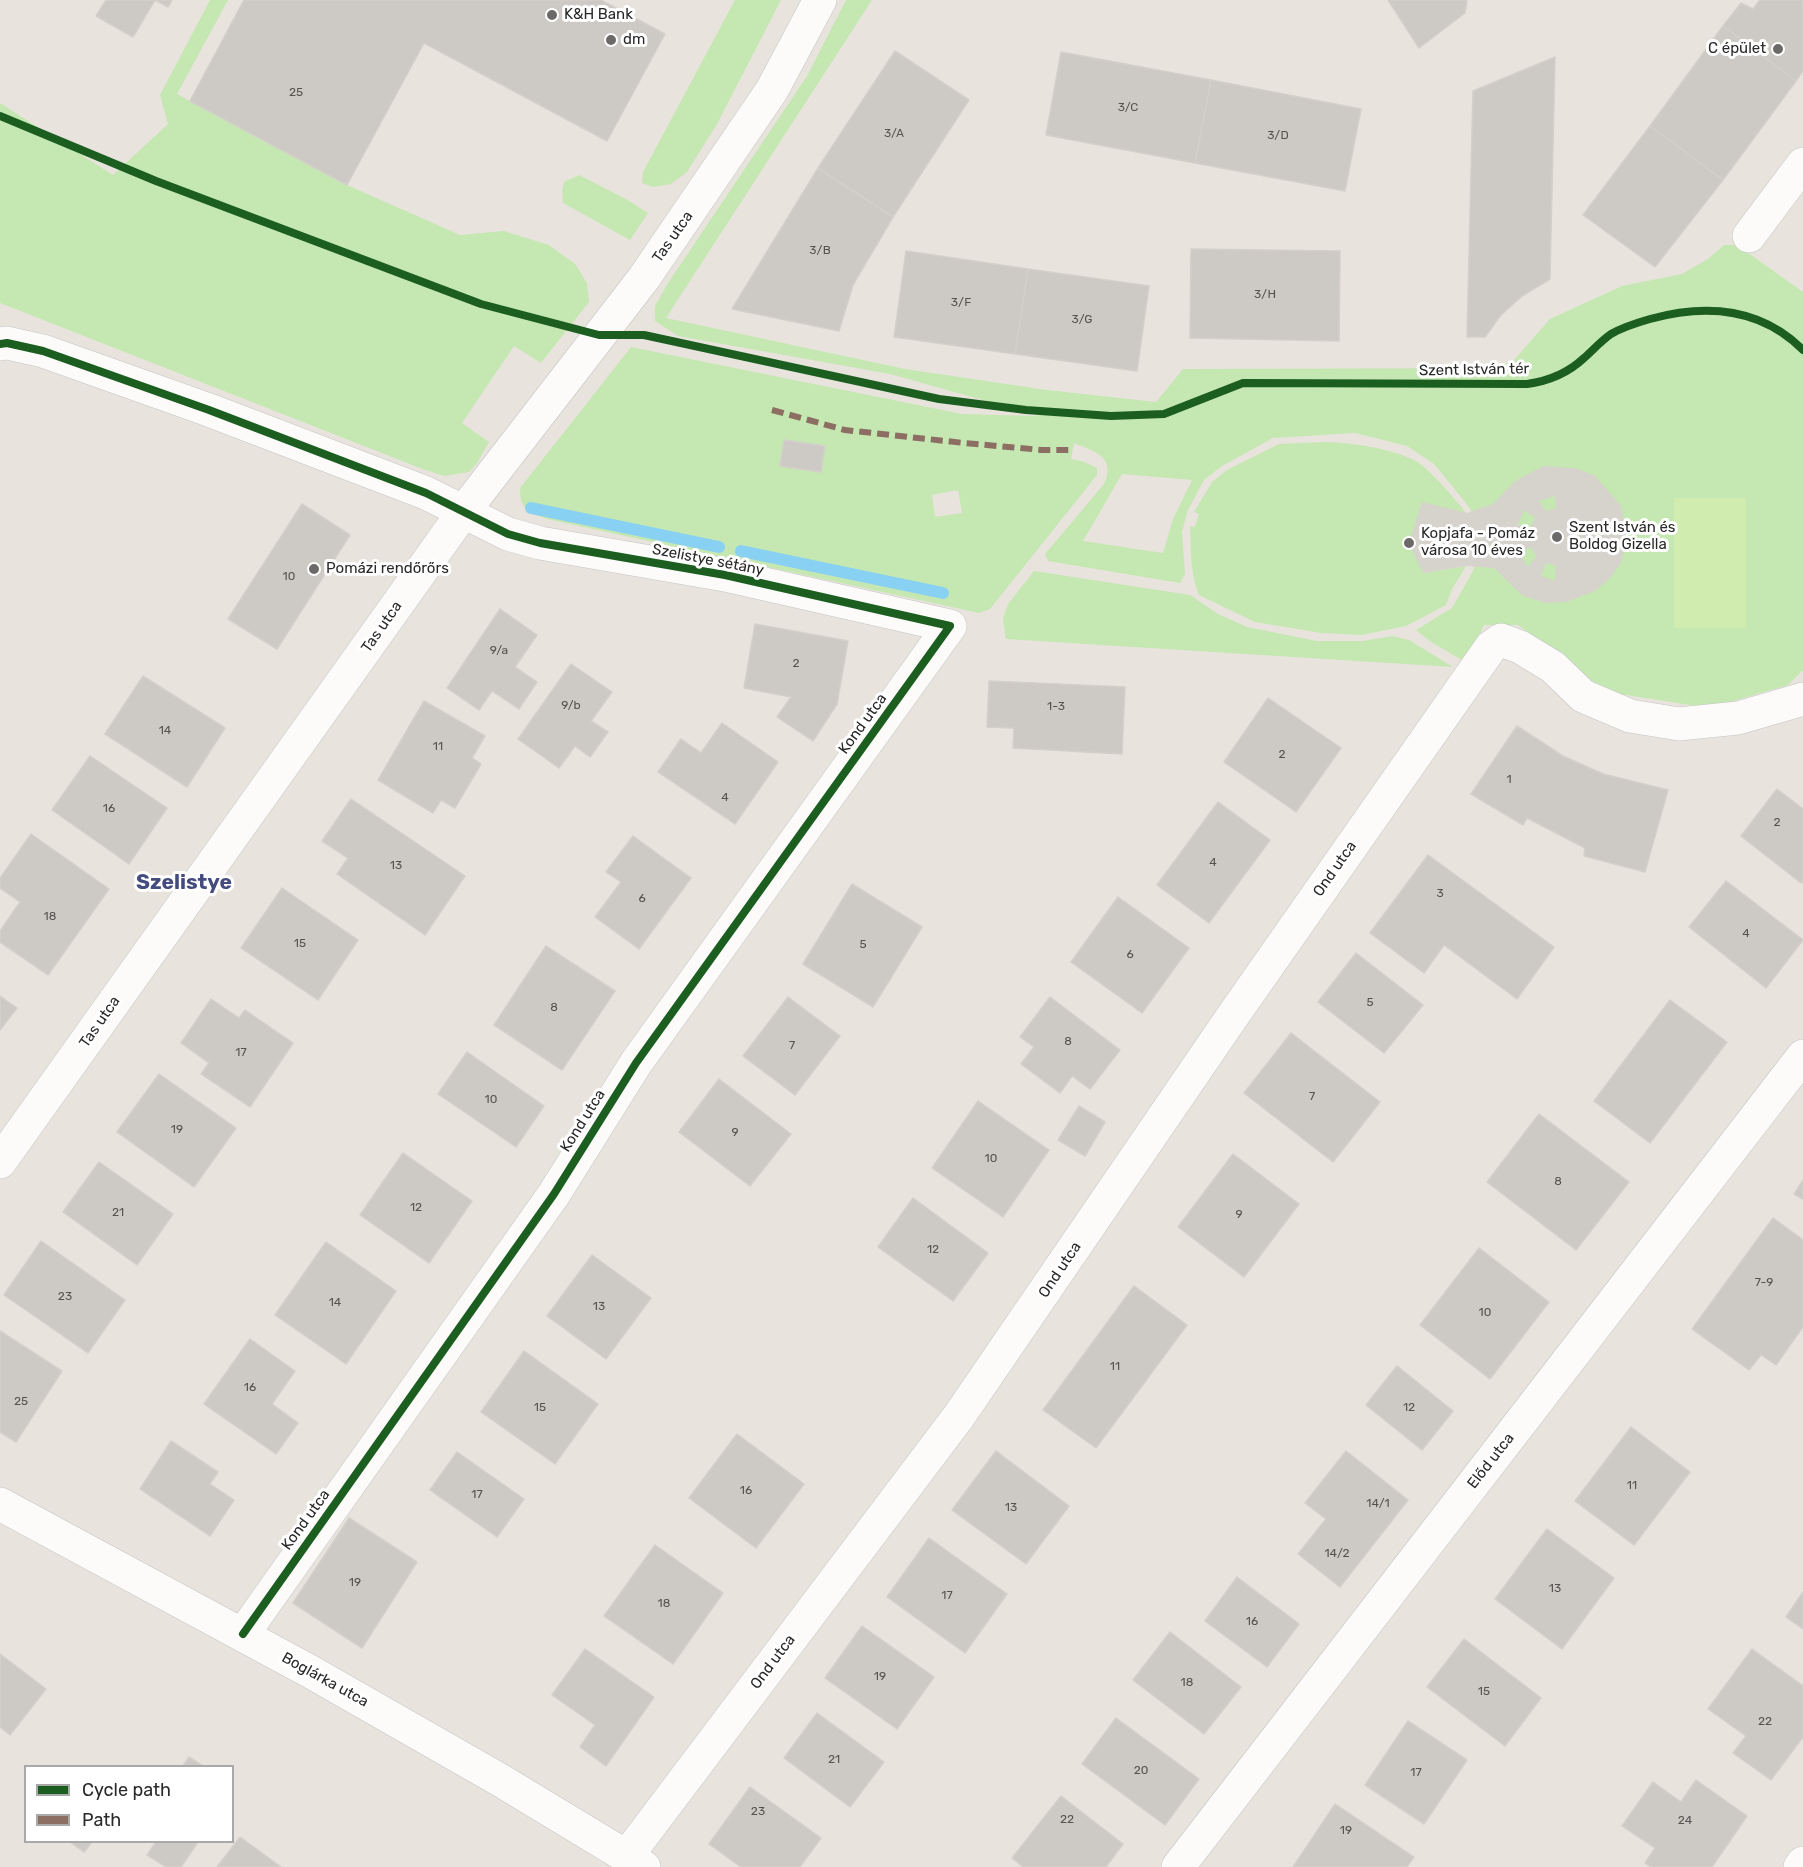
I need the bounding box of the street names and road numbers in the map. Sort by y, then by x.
street label: Tas utca [649,208,697,266]
street label: Szent István tér [1419,360,1529,380]
street label: Szelistye sétány [651,540,765,580]
street label: Tas utca [358,598,406,656]
street label: Kond utca [835,690,891,758]
street label: Ond utca [1309,838,1361,900]
street label: Tas utca [76,993,124,1051]
street label: Kond utca [557,1086,609,1156]
street label: Ond utca [1035,1239,1085,1301]
street label: Előd utca [1464,1430,1518,1492]
street label: Kond utca [278,1486,334,1554]
street label: Ond utca [747,1631,799,1693]
street label: Boglárka utca [279,1649,371,1711]

